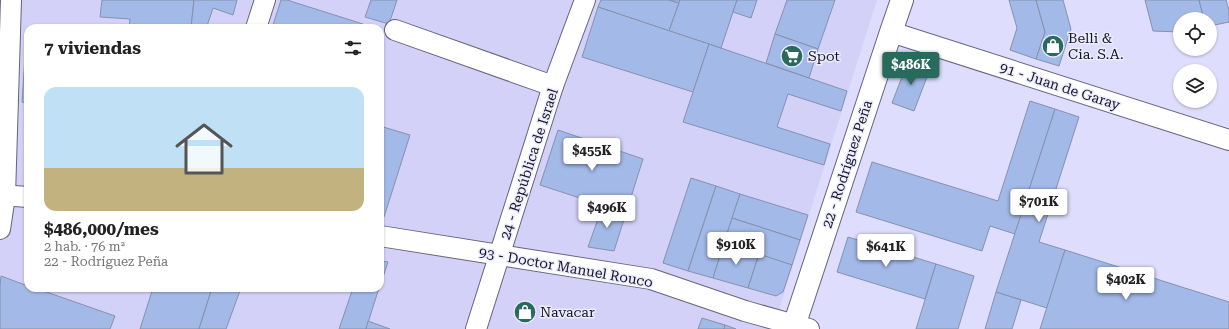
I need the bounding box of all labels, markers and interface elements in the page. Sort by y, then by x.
map controls [1173,12,1217,108]
button: locate [1173,12,1217,56]
place label: Belli & Cia. S.A. [1068,30,1124,62]
shop icon: Belli & Cia. S.A. [1040,33,1066,59]
icon: filters [342,37,364,59]
text: 7 viviendas [44,38,141,58]
supermarket icon: Spot [779,43,805,69]
place label: Spot [808,48,840,64]
pin: $486K [883,52,939,86]
text: $486K [891,57,931,72]
street label: 91 - Juan de Garay [998,59,1123,113]
button: layers [1173,64,1217,108]
street label: 24 - República de Israel [497,86,561,242]
street label: 22 - Rodríguez Peña [819,98,875,230]
icon: home [168,113,240,185]
pin: $455K [564,138,620,172]
text: $455K [572,143,612,158]
pin: $701K [1011,189,1067,223]
text: $701K [1019,194,1059,209]
pin: $496K [579,195,635,229]
text: $496K [587,200,627,215]
text: $486,000/mes [44,219,159,239]
pin: $910K [708,232,764,266]
pin: $641K [858,234,914,268]
text: $910K [716,237,756,252]
text: 2 hab. · 76 m² [44,239,125,254]
text: $641K [866,239,906,254]
street label: 93 - Doctor Manuel Rouco [478,244,654,290]
text: 22 - Rodríguez Peña [44,254,168,269]
pin: $402K [1098,267,1154,301]
text: $402K [1106,272,1146,287]
shop icon: Navacar [512,299,538,325]
place label: Navacar [540,304,595,320]

